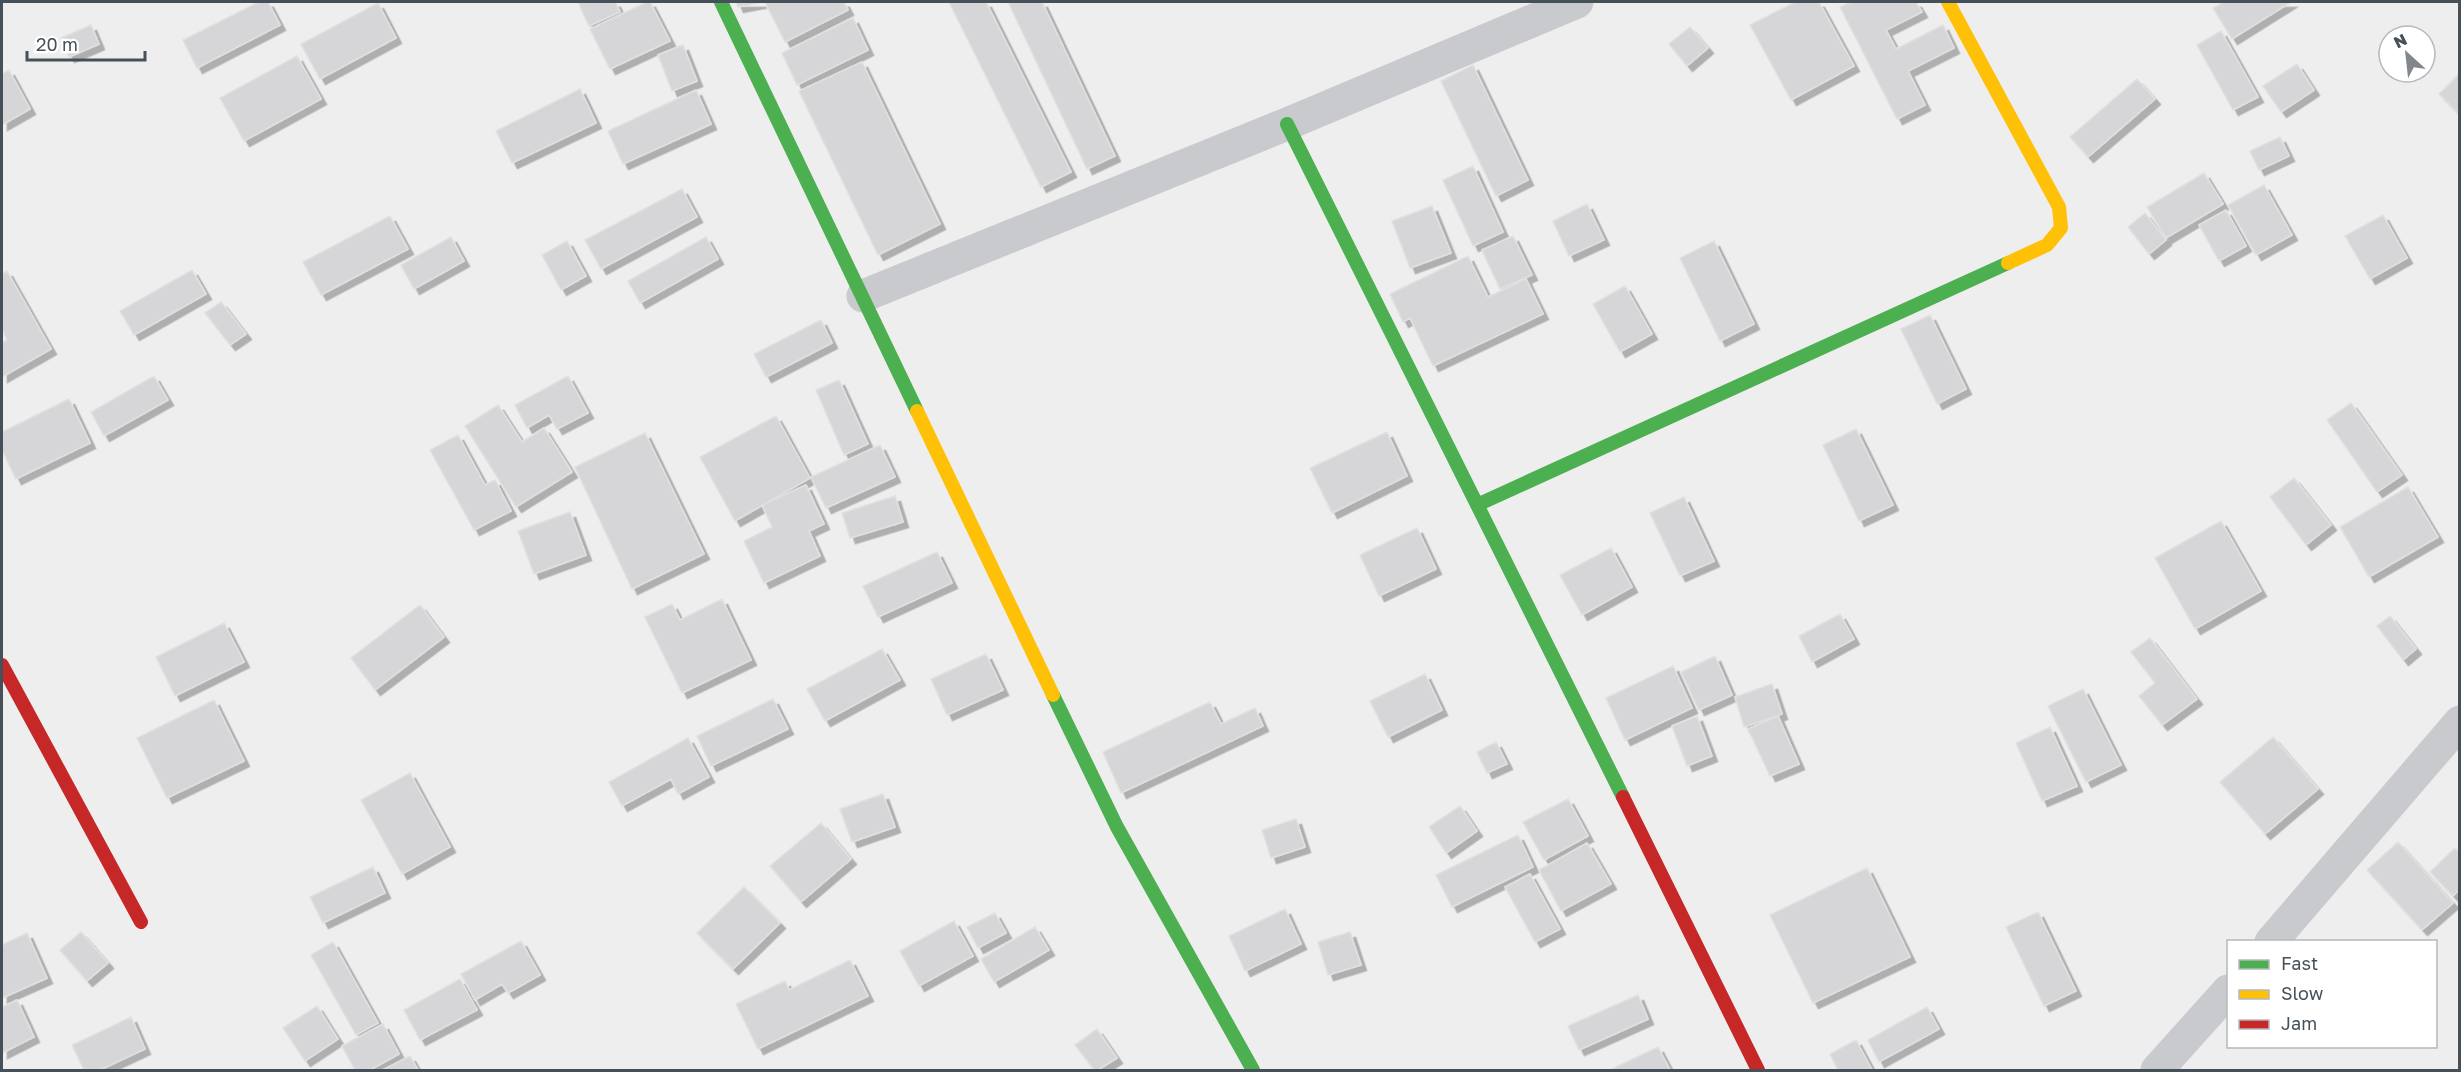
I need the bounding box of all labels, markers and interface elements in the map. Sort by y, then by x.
scale bar [27,24,146,62]
north arrow [2377,24,2437,84]
text: N [2390,29,2410,52]
text: 20 m [36,33,78,55]
legend [2227,940,2437,1048]
text: Fast [2281,952,2318,974]
text: Slow [2281,982,2324,1004]
text: Jam [2281,1012,2317,1034]

